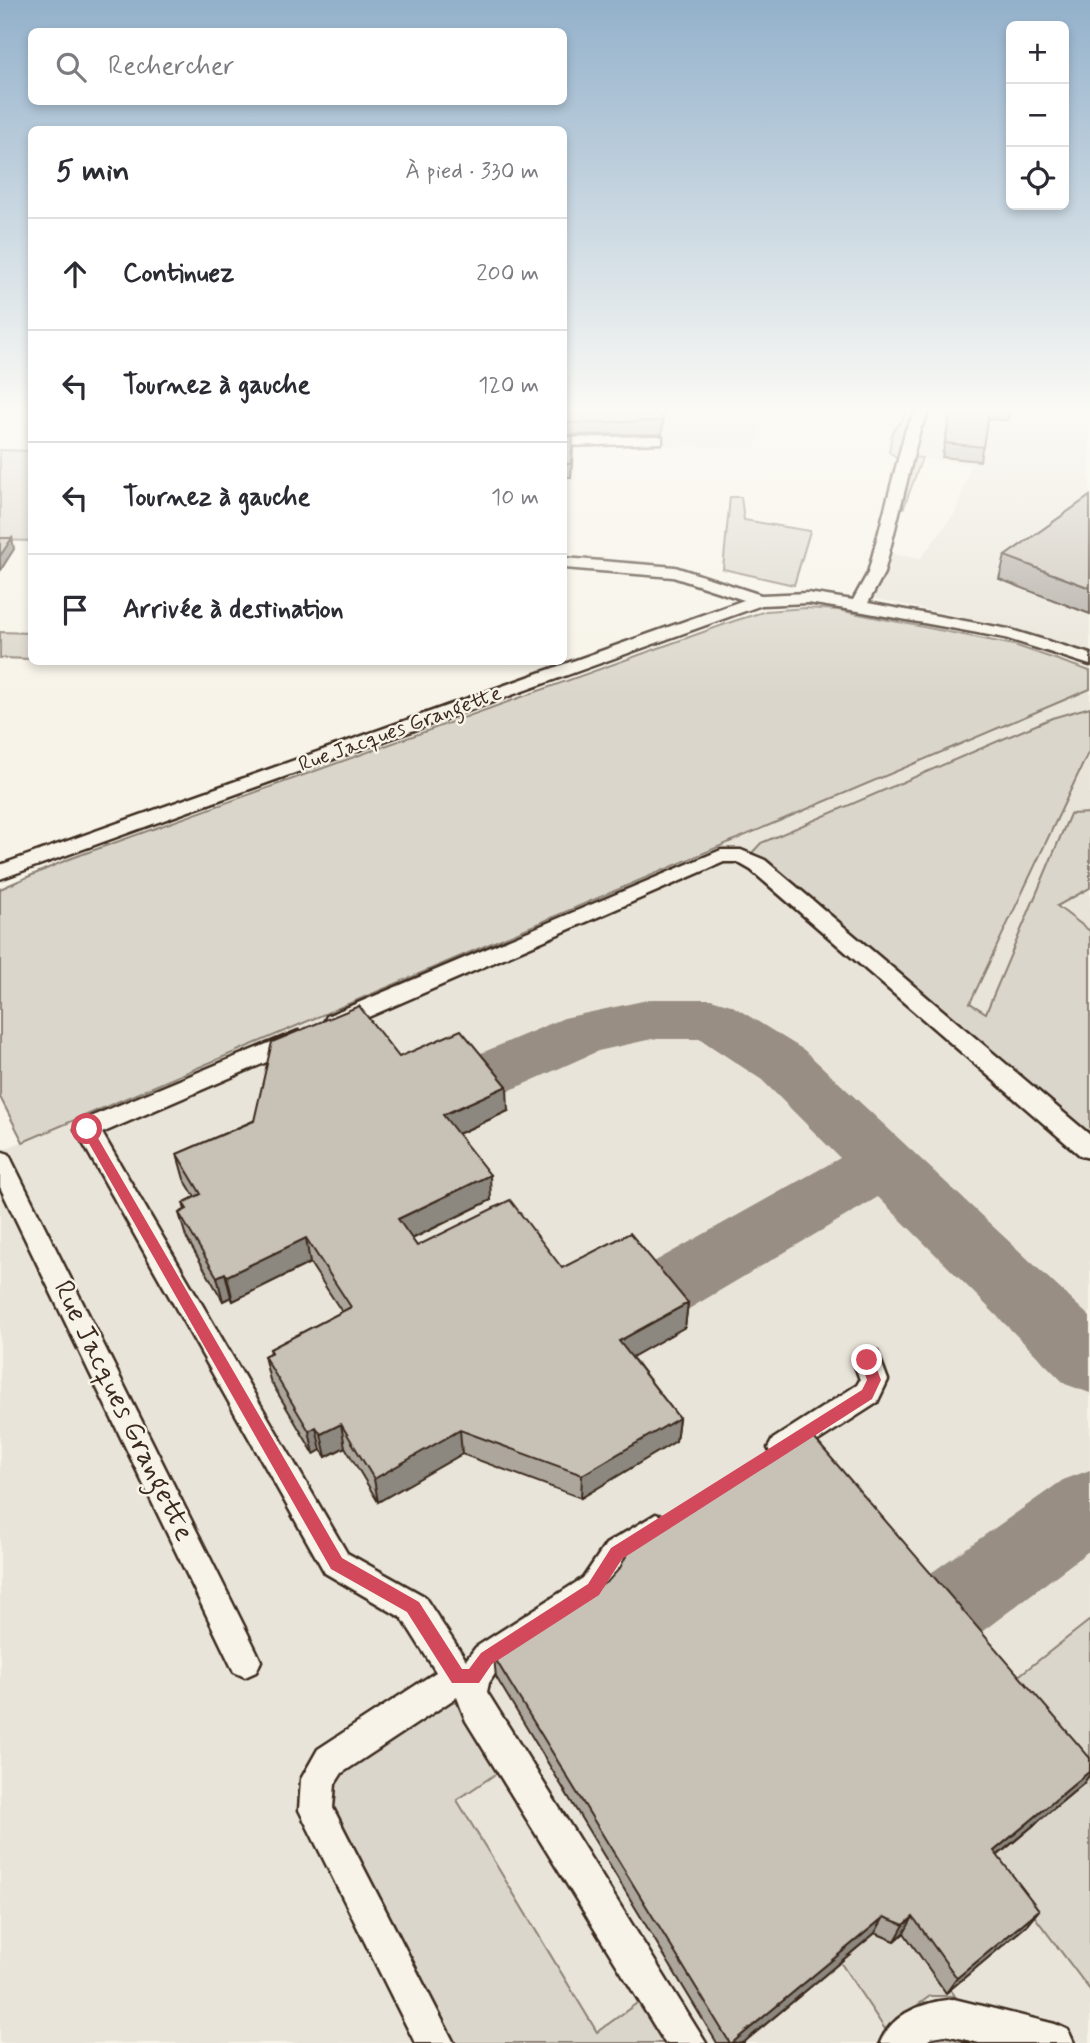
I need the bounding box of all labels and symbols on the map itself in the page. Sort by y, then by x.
street label: Rue Jacques Grangette [295,679,506,781]
route start [71,1113,102,1144]
street label: Rue Jacques Grangette [41,1275,202,1549]
route end [851,1344,882,1375]

